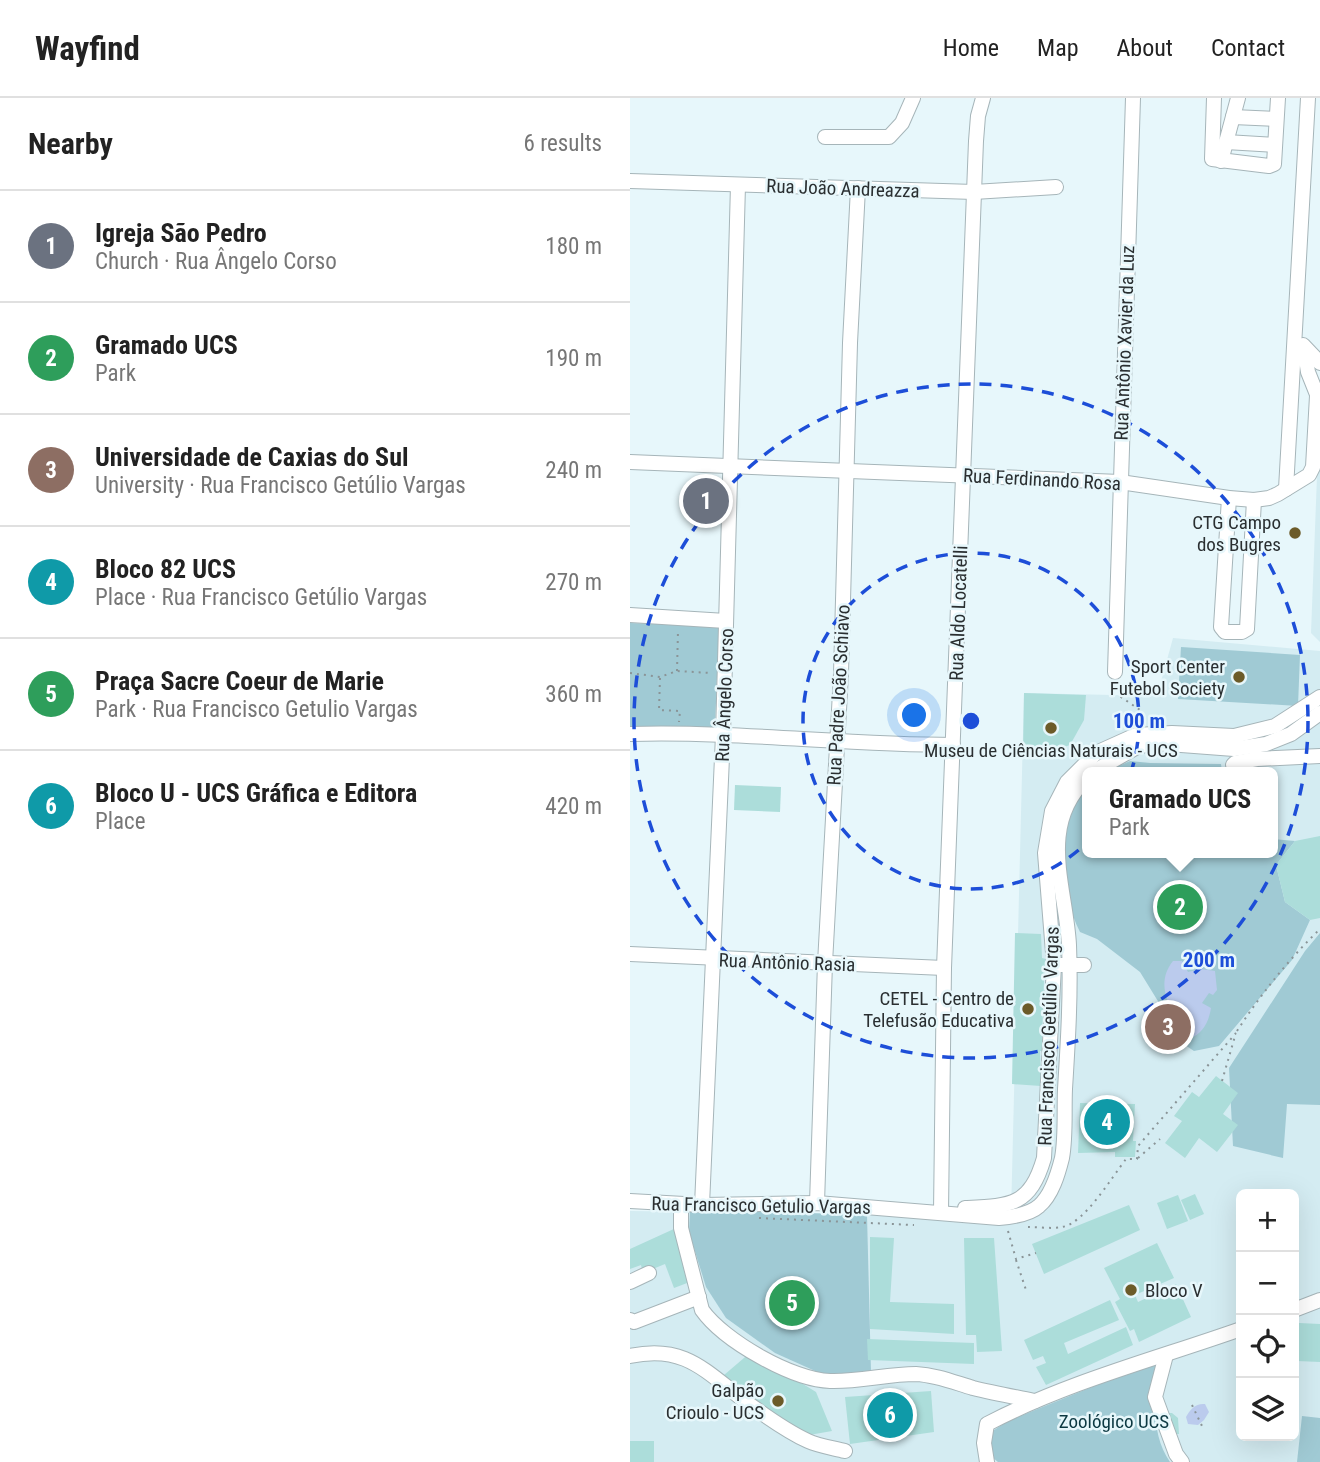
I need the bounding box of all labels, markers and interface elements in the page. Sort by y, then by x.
text: Wayfind [35,29,140,68]
text: Home [943,34,999,62]
text: Map [1037,34,1079,62]
text: About [1117,34,1173,62]
text: Contact [1211,34,1285,62]
text: Nearby [28,126,113,161]
text: 6 results [524,130,602,157]
street label: Rua João Andreazza [766,174,920,203]
text: Igreja São Pedro [95,218,267,248]
text: 1 [45,233,57,260]
text: 180 m [545,233,602,260]
street label: Rua Antônio Xavier da Luz [1110,245,1139,441]
text: Church · Rua Ângelo Corso [95,248,337,275]
text: Gramado UCS [95,330,238,360]
text: 2 [45,345,57,372]
text: 190 m [545,345,602,372]
text: Park [95,360,136,387]
text: Universidade de Caxias do Sul [95,442,408,472]
text: 3 [45,457,57,484]
text: 240 m [545,457,602,484]
street label: Rua Ferdinando Rosa [962,464,1122,495]
text: University · Rua Francisco Getúlio Vargas [95,472,466,499]
pin: 1 [683,475,729,527]
place label: CTG Campo dos Bugres [1192,511,1281,556]
marker: CTG Campo dos Bugres [1287,525,1303,541]
street label: Rua Aldo Locatelli [945,545,972,681]
text: Bloco 82 UCS [95,554,236,584]
text: 4 [45,569,57,596]
text: 270 m [545,569,602,596]
text: Place · Rua Francisco Getúlio Vargas [95,584,427,611]
street label: Rua Padre João Schiavo [822,604,855,786]
street label: Rua Ângelo Corso [711,628,738,762]
place label: Sport Center Futebol Society [1110,655,1225,700]
text: Praça Sacre Coeur de Marie [95,666,384,696]
marker: Sport Center Futebol Society [1231,669,1247,685]
text: 5 [45,681,57,708]
text: 360 m [545,681,602,708]
text: Park · Rua Francisco Getulio Vargas [95,696,418,723]
your location [897,698,931,732]
centre of rings [959,709,983,733]
text: 100 m [1113,709,1165,733]
marker: Museu de Ciências Naturais - UCS [1043,720,1059,736]
place label: Museu de Ciências Naturais - UCS [924,739,1178,762]
popup [1082,767,1278,858]
text: Bloco U - UCS Gráfica e Editora [95,778,417,808]
text: Gramado UCS [1109,784,1251,814]
text: 6 [45,793,57,820]
text: 420 m [545,793,602,820]
text: Place [95,808,145,835]
text: Park [1109,814,1150,841]
pin: 2 [1157,881,1203,933]
street label: Rua Francisco Getúlio Vargas [1033,926,1064,1146]
text: 200 m [1183,948,1235,972]
street label: Rua Antônio Rasia [718,949,856,976]
place label: CETEL - Centro de Telefusão Educativa [863,987,1014,1032]
marker: CETEL - Centro de Telefusão Educativa [1020,1001,1036,1017]
pin: 3 [1145,1001,1191,1053]
pin: 4 [1084,1096,1130,1148]
map controls [1236,1189,1299,1441]
button: + [1236,1189,1299,1252]
street label: Rua Francisco Getulio Vargas [651,1192,871,1219]
button: − [1236,1252,1299,1315]
pin: 5 [769,1277,815,1329]
place label: Bloco V [1145,1279,1203,1302]
marker: Bloco V [1123,1282,1139,1298]
button: locate [1236,1315,1299,1378]
button: layers [1236,1378,1299,1441]
place label: Galpão Crioulo - UCS [666,1379,764,1424]
pin: 6 [867,1389,913,1441]
marker: Galpão Crioulo - UCS [770,1393,786,1409]
park label: Zoológico UCS [1059,1410,1169,1433]

